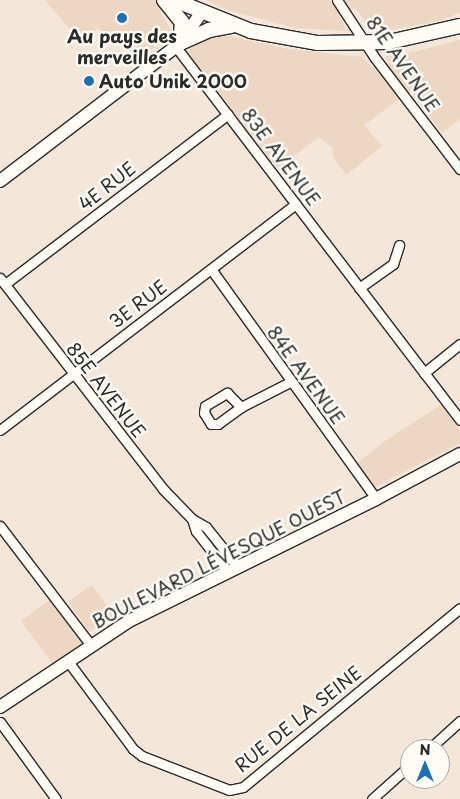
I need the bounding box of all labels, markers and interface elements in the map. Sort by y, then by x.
marker: Au pays des merveilles [116,12,128,24]
street label: 81E AVENUE [362,12,444,116]
place label: Au pays des merveilles [68,26,176,68]
place label: Auto Unik 2000 [99,70,250,92]
marker: Auto Unik 2000 [83,75,95,87]
street label: 83E AVENUE [238,105,324,209]
street label: 4E RUE [74,157,140,215]
street label: 3E RUE [105,275,171,333]
street label: 84E AVENUE [263,322,349,428]
street label: 85E AVENUE [62,338,150,442]
street label: BOULEVARD LÉVESQUE OUEST [89,486,349,632]
street label: RUE DE LA SEINE [230,661,366,777]
north arrow [400,739,450,789]
text: N [419,739,431,760]

